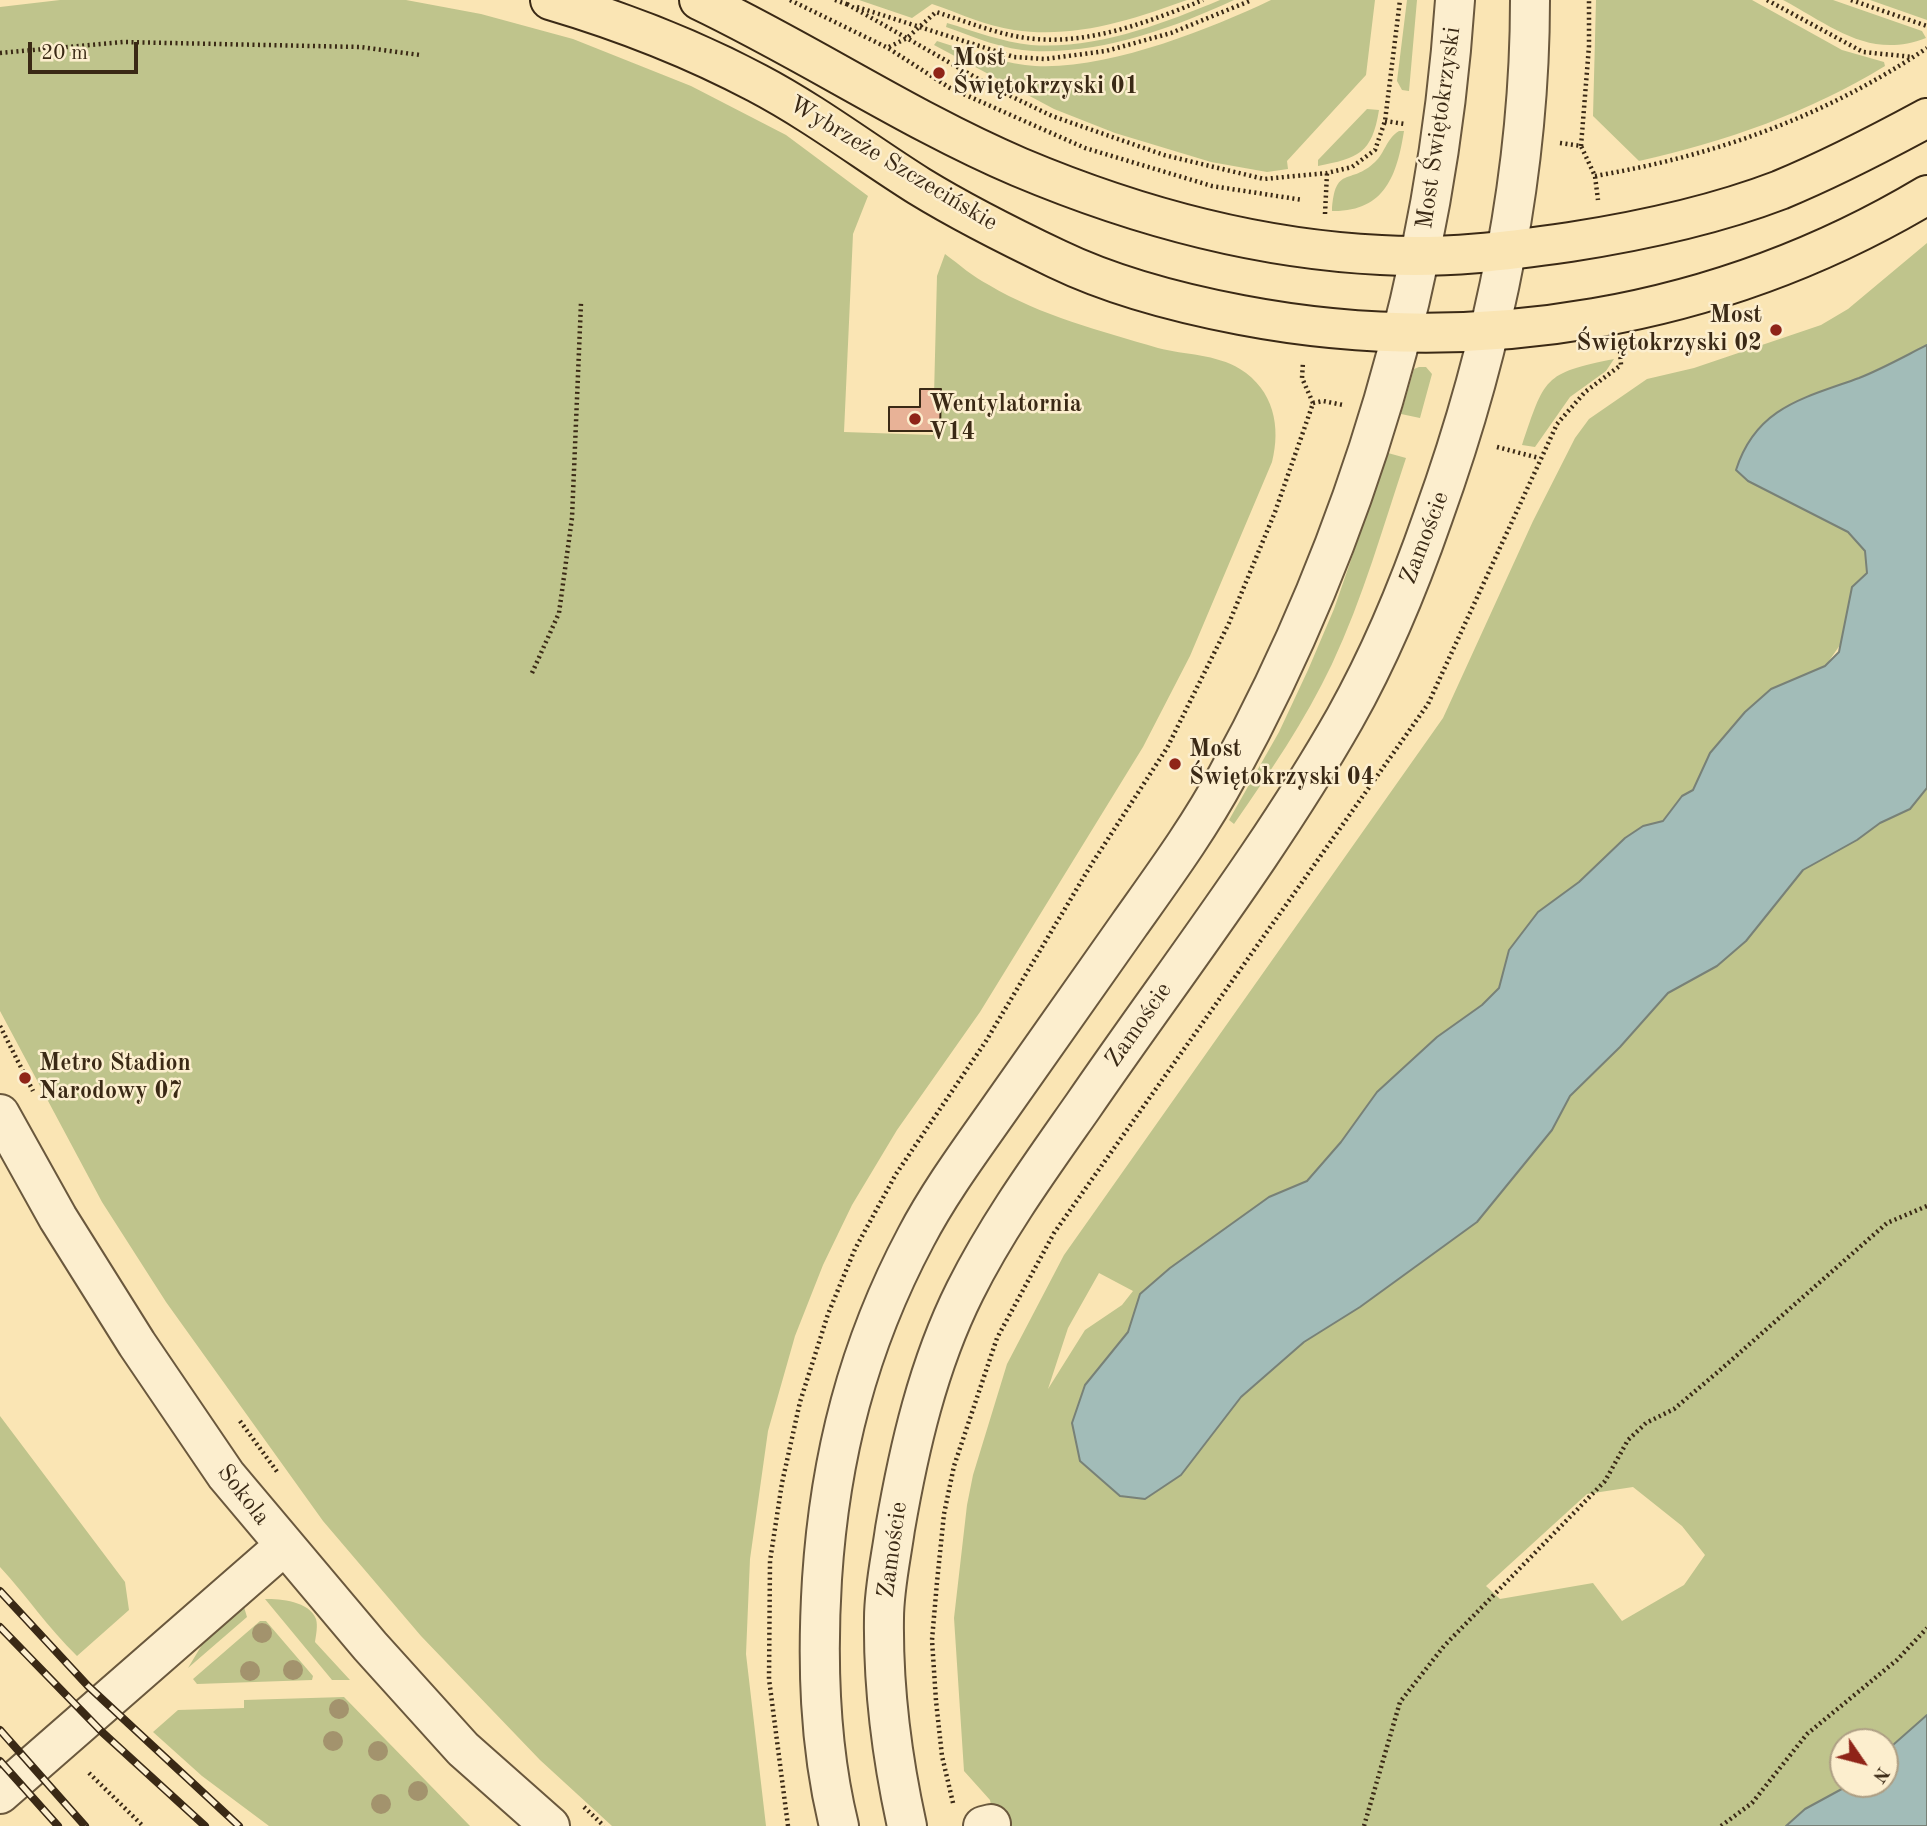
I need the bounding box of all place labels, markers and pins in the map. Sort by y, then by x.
place label: Most Świętokrzyski 01 [953,45,1139,101]
marker: Most Świętokrzyski 01 [931,65,947,81]
place label: Most Świętokrzyski 02 [1576,302,1762,358]
marker: Most Świętokrzyski 02 [1768,322,1784,338]
place label: Wentylatornia V14 [929,391,1082,447]
marker: Wentylatornia V14 [907,411,923,427]
place label: Most Świętokrzyski 04 [1189,736,1375,792]
marker: Most Świętokrzyski 04 [1167,756,1183,772]
place label: Metro Stadion Narodowy 07 [39,1050,191,1106]
marker: Metro Stadion Narodowy 07 [17,1070,33,1086]

